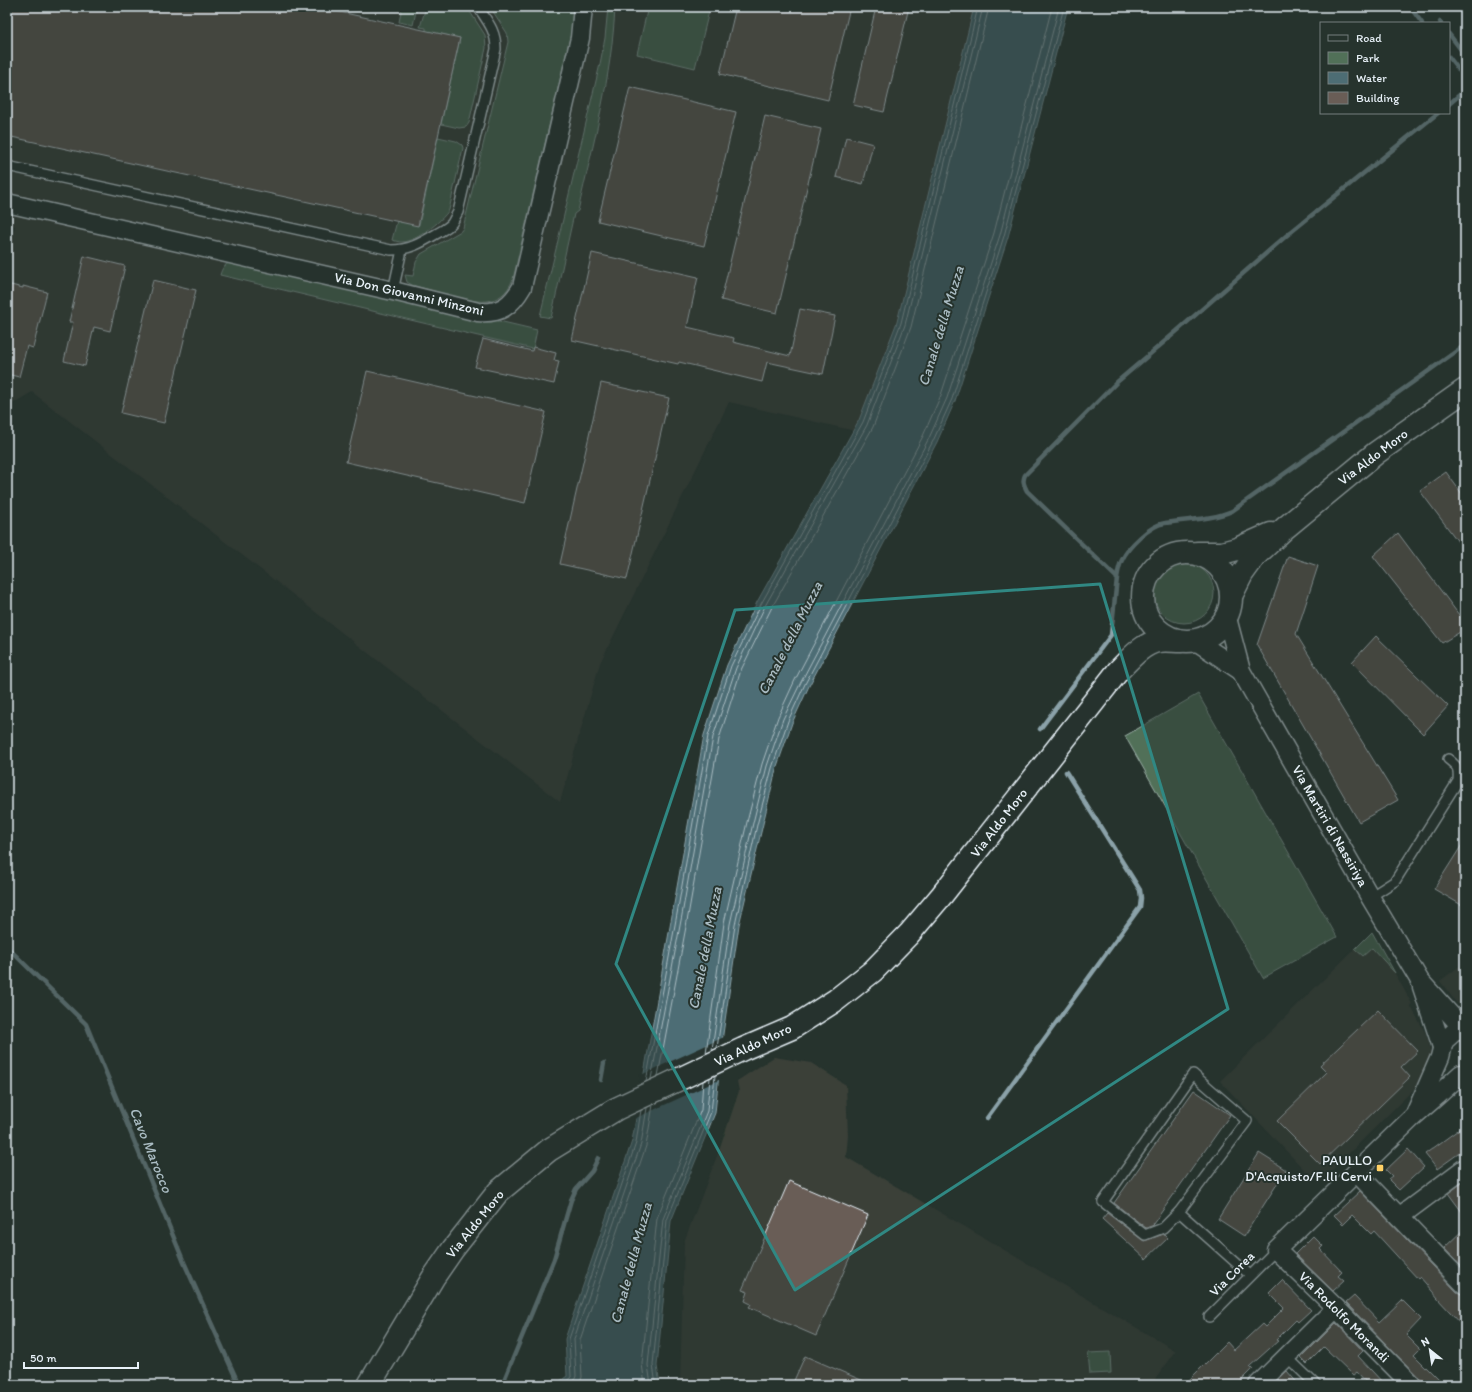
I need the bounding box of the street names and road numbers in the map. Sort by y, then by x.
street label: Via Don Giovanni Minzoni [333,269,485,319]
street label: Via Aldo Moro [1335,425,1411,489]
street label: Via Martiri di Nassiriya [1288,762,1372,890]
street label: Via Aldo Moro [967,785,1031,861]
street label: Via Aldo Moro [712,1020,794,1070]
street label: Via Aldo Moro [442,1186,508,1262]
street label: Via Corea [1206,1248,1258,1300]
street label: Via Rodolfo Morandi [1295,1268,1393,1366]

